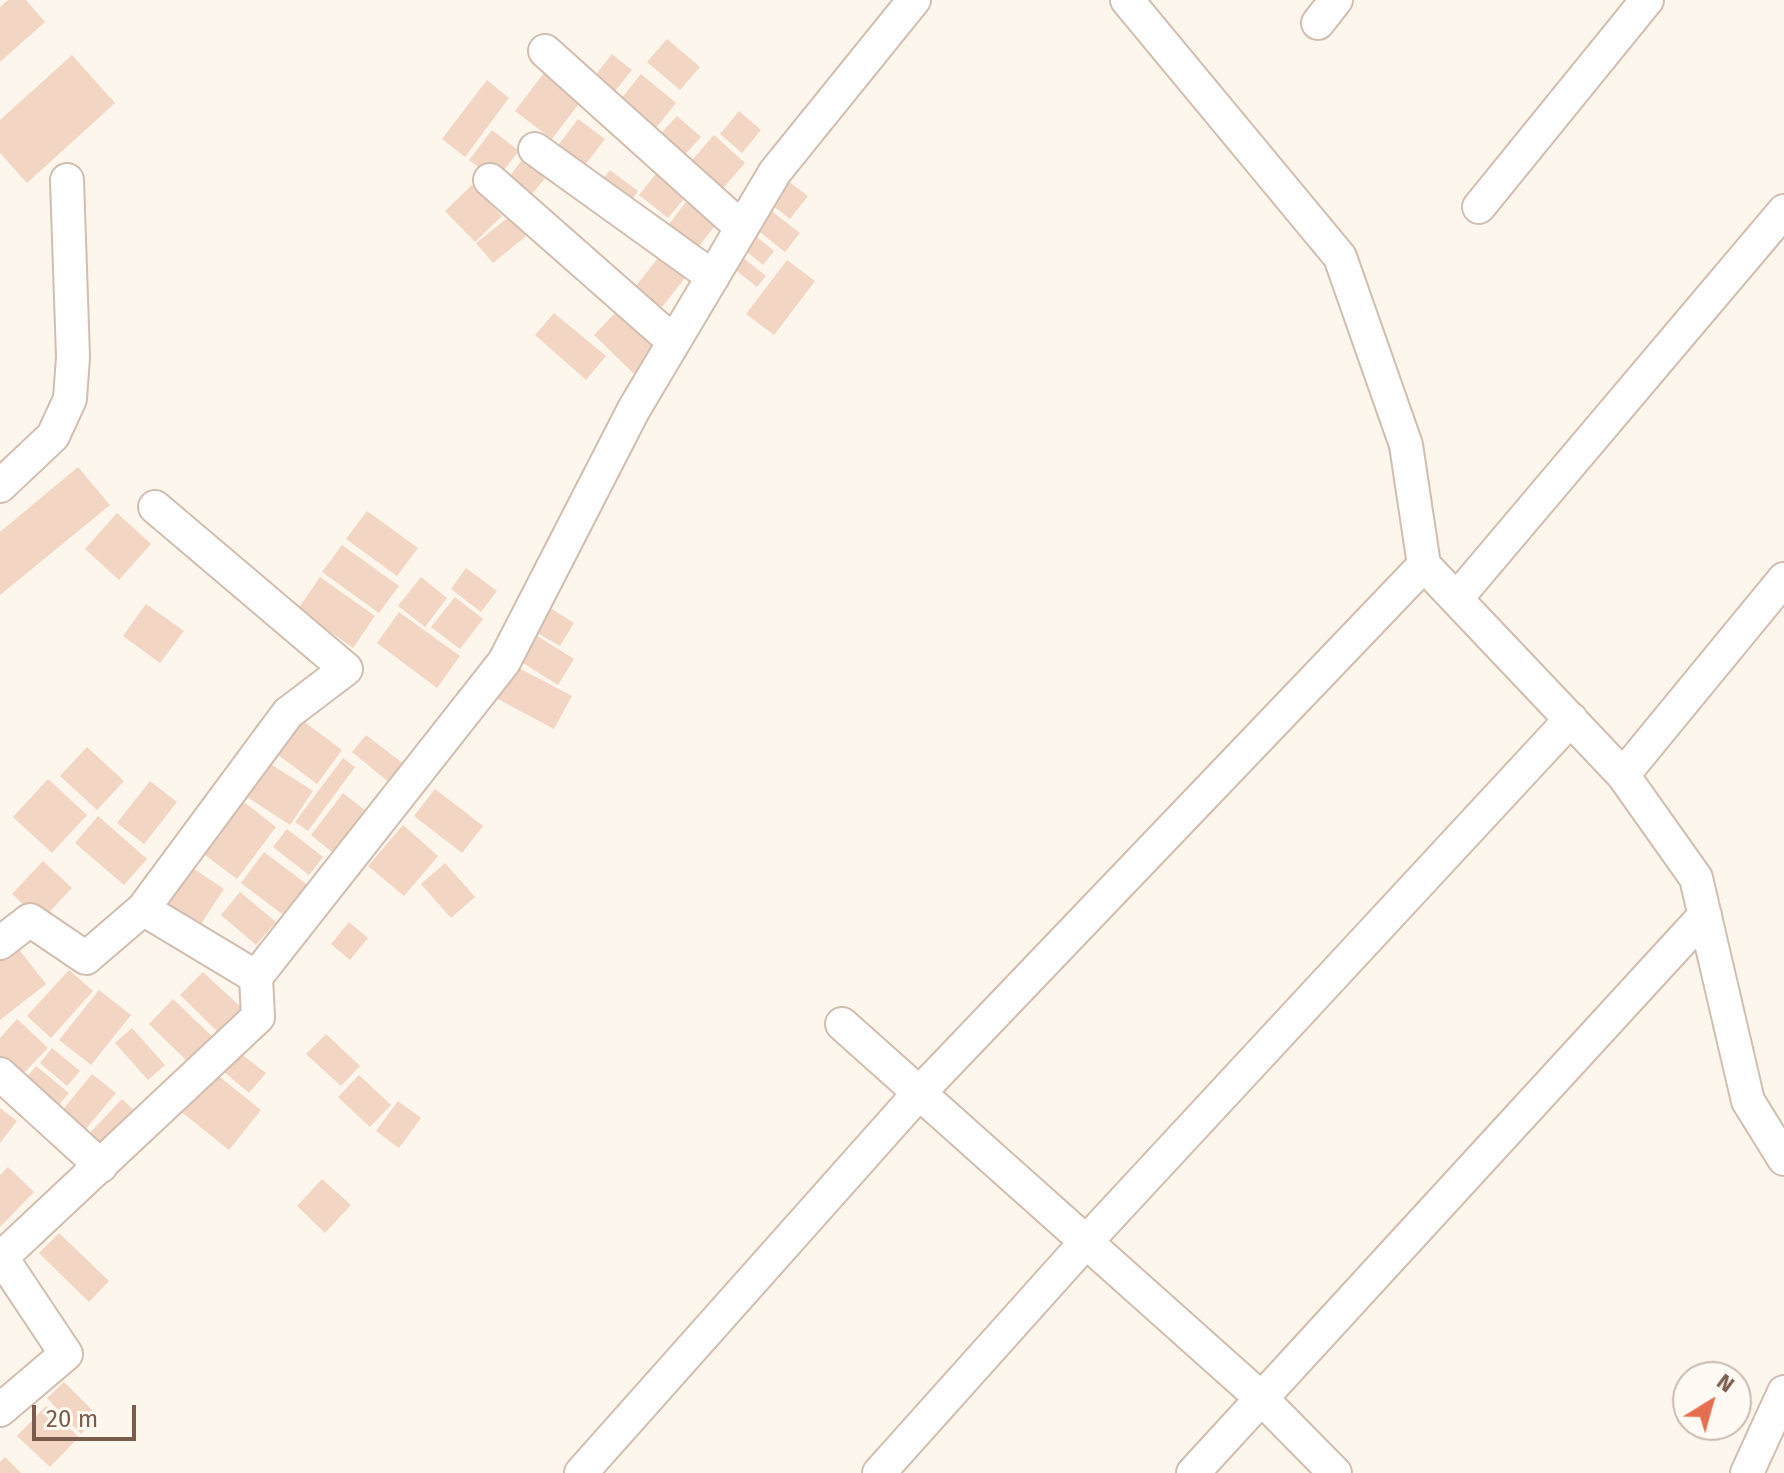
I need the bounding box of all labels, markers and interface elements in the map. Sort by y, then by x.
north arrow [1672,1361,1752,1441]
text: N [1712,1368,1739,1398]
scale bar [36,1389,140,1439]
text: 20 m [46,1405,98,1433]

